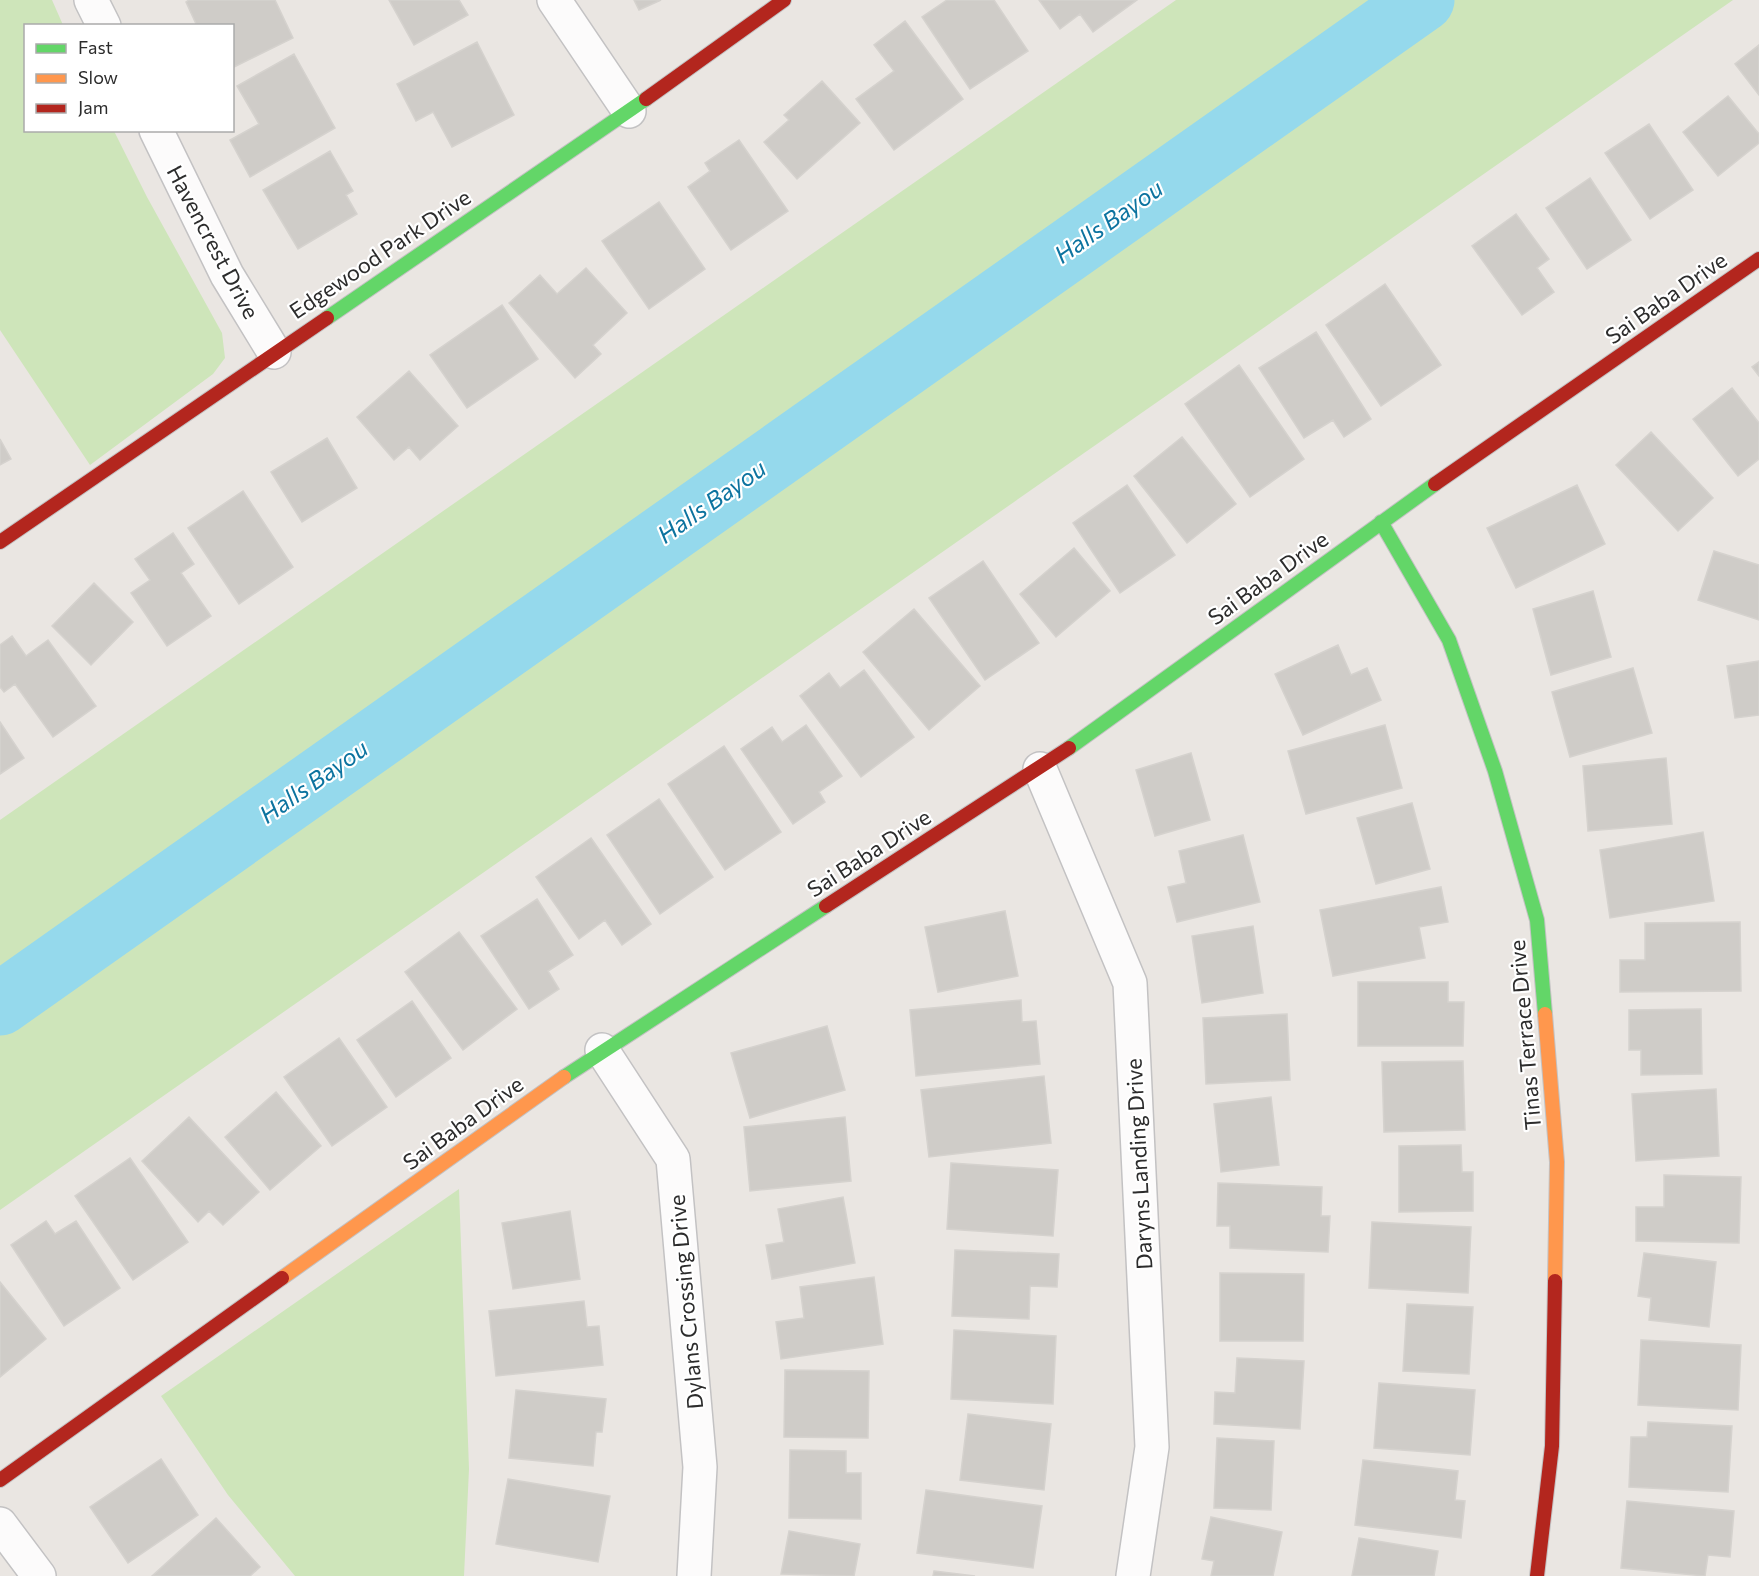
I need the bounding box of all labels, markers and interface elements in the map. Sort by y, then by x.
legend [24,24,234,132]
text: Fast [78,36,113,58]
text: Slow [78,66,118,88]
text: Jam [78,96,108,118]
street label: Havencrest Drive [162,160,265,323]
water label: Halls Bayou [1048,173,1168,269]
street label: Edgewood Park Drive [284,183,475,324]
street label: Sai Baba Drive [1600,246,1732,349]
water label: Halls Bayou [651,453,771,549]
street label: Sai Baba Drive [1202,525,1333,630]
water label: Halls Bayou [253,733,373,829]
street label: Sai Baba Drive [802,803,936,903]
street label: Tinas Terrace Drive [1503,939,1546,1131]
street label: Daryns Landing Drive [1119,1058,1158,1270]
street label: Sai Baba Drive [397,1070,528,1175]
street label: Dylans Crossing Drive [663,1194,708,1411]

